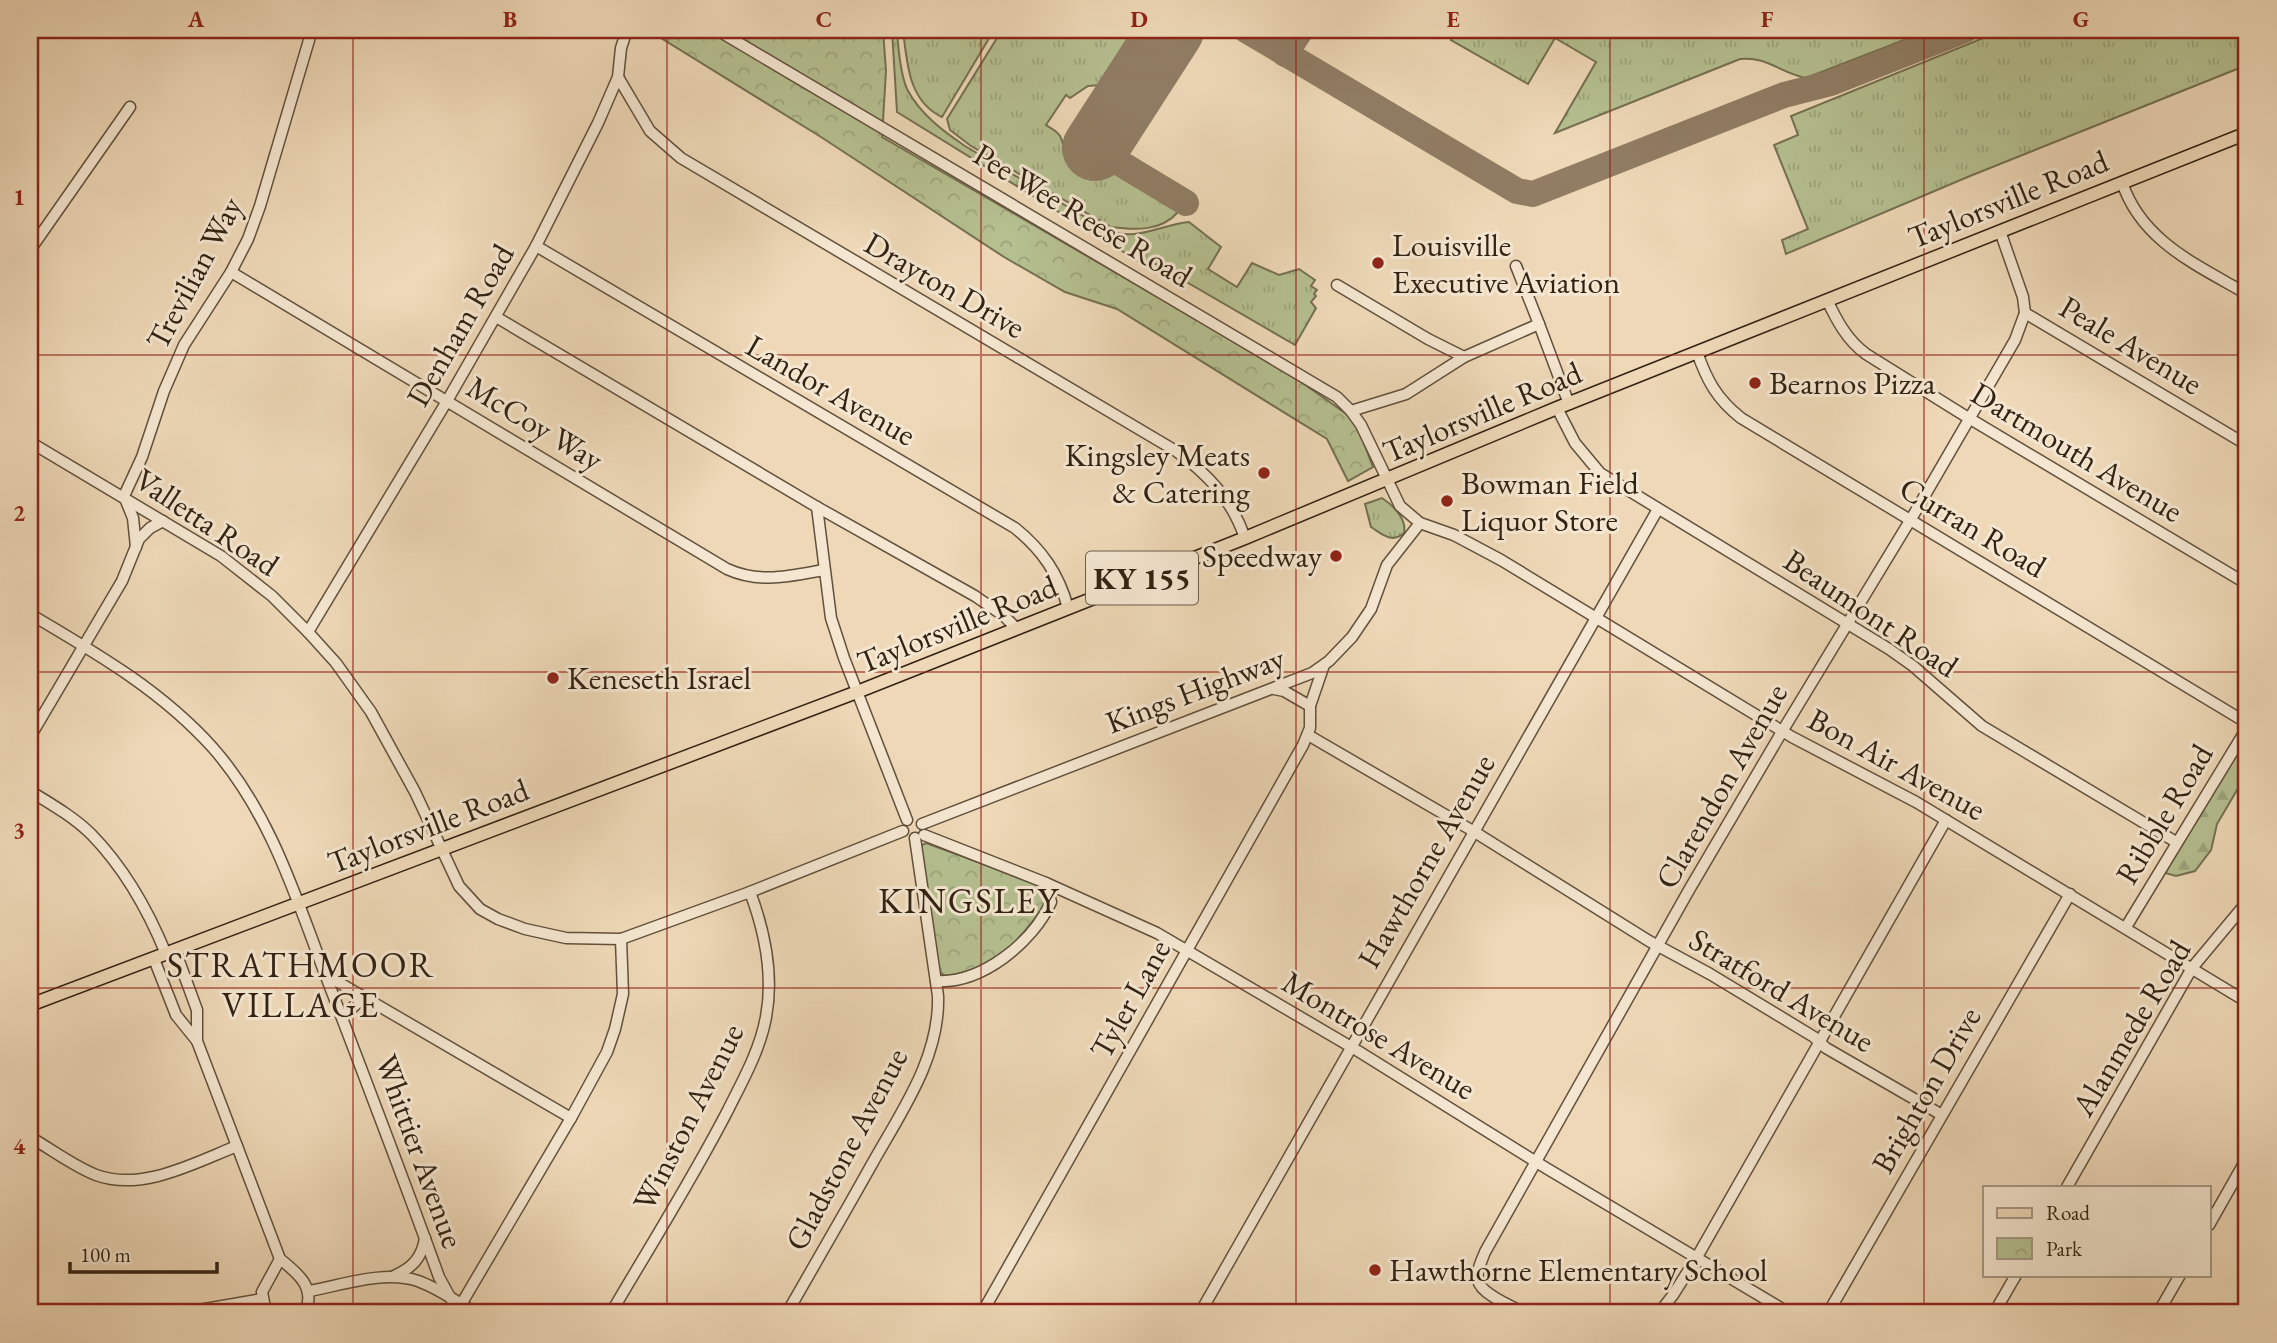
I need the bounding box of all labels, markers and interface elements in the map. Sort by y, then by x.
text: A [187,4,205,34]
text: B [503,4,517,34]
text: C [816,4,832,34]
text: D [1130,4,1148,34]
text: E [1446,4,1460,34]
text: F [1761,4,1774,34]
text: G [2073,4,2089,34]
street label: Pee Wee Reese Road [966,133,1201,297]
street label: Taylorsville Road [1902,139,2115,258]
text: 1 [13,182,25,212]
street label: Trevilian Way [136,188,252,357]
street label: Drayton Drive [857,222,1033,348]
place label: Louisville Executive Aviation [1392,224,1620,303]
street label: Denham Road [397,235,524,414]
marker: Louisville Executive Aviation [1370,255,1386,271]
street label: Peale Avenue [2052,286,2210,404]
street label: Landor Avenue [739,324,923,456]
street label: Taylorsville Road [1376,351,1589,473]
place label: Bearnos Pizza [1769,362,1936,404]
street label: McCoy Way [459,366,612,481]
street label: Dartmouth Avenue [1963,372,2191,532]
marker: Bearnos Pizza [1747,375,1763,391]
place label: Kingsley Meats & Catering [1065,434,1251,513]
street label: Valletta Road [127,458,288,586]
place label: Bowman Field Liquor Store [1461,462,1639,541]
marker: Kingsley Meats & Catering [1256,465,1272,481]
street label: Curran Road [1892,467,2055,588]
marker: Bowman Field Liquor Store [1439,493,1455,509]
text: 2 [13,498,25,528]
place label: Speedway [1202,535,1323,577]
street label: Beaumont Road [1776,539,1967,687]
marker: Speedway [1328,548,1344,564]
road number: KY 155 [1086,552,1198,604]
street label: Taylorsville Road [851,564,1064,683]
street label: Kings Highway [1100,636,1291,743]
place label: Keneseth Israel [567,657,752,699]
marker: Keneseth Israel [545,670,561,686]
street label: Clarendon Avenue [1645,676,1797,896]
street label: Bon Air Avenue [1801,698,1993,830]
street label: Ribble Road [2106,735,2223,892]
street label: Hawthorne Avenue [1348,746,1504,976]
street label: Taylorsville Road [321,768,535,884]
text: 3 [13,815,25,845]
district label: KINGSLEY [878,878,1060,923]
street label: Stratford Avenue [1682,918,1882,1062]
street label: Alanmede Road [2061,931,2201,1125]
street label: Tyler Lane [1080,932,1180,1066]
district label: STRATHMOOR VILLAGE [167,942,435,1027]
street label: Montrose Avenue [1275,961,1483,1109]
street label: Brighton Drive [1862,999,1990,1181]
street label: Winston Avenue [623,1016,753,1218]
street label: Gladstone Avenue [775,1040,917,1258]
street label: Whittier Avenue [366,1048,474,1254]
text: 4 [13,1131,26,1161]
legend [1983,1186,2210,1276]
text: Road [2046,1199,2090,1226]
scale bar [70,1231,217,1275]
text: Park [2046,1235,2083,1262]
text: 100 m [80,1241,131,1268]
place label: Hawthorne Elementary School [1389,1249,1768,1291]
marker: Hawthorne Elementary School [1367,1262,1383,1278]

